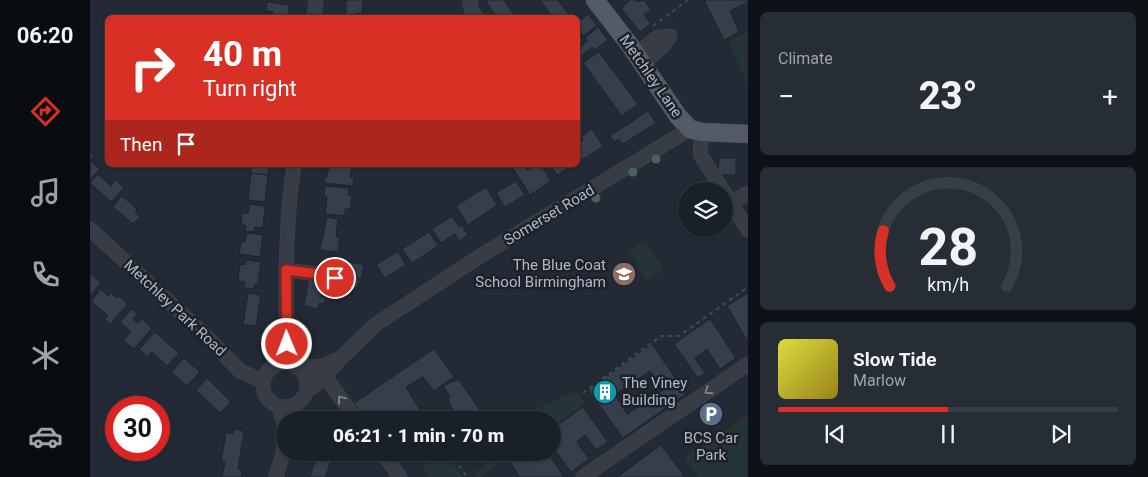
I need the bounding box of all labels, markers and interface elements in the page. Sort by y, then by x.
text: 06:20 [17,23,73,48]
street label: Metchley Lane [616,31,686,121]
text: 40 m [203,34,282,75]
icon: right [120,35,185,100]
text: Climate [778,49,833,68]
text: 23° [919,74,977,118]
text: Turn right [203,76,297,101]
text: − [778,80,794,113]
text: + [1102,80,1118,113]
icon: directions [28,94,63,129]
icon: arrive [172,130,200,158]
text: Then [120,133,162,156]
icon: music [28,175,63,210]
street label: Somerset Road [500,181,598,249]
map controls [678,182,733,237]
button: layers [678,182,733,237]
text: 28 [918,217,978,278]
street label: Metchley Park Road [120,256,230,360]
place label: The Blue Coat School Birmingham [475,256,606,291]
icon: phone [28,257,63,292]
pin [314,257,356,299]
school or university icon: The Blue Coat School Birmingham [611,261,637,287]
icon: arrive [321,264,349,292]
text: km/h [927,274,969,295]
position arrow [260,317,312,369]
icon: climate [28,338,63,373]
text: Slow Tide [853,348,936,371]
text: Marlow [853,371,906,390]
place label: The Viney Building [622,374,687,409]
building icon: The Viney Building [592,379,618,405]
one-way arrow [704,385,714,394]
one-way arrow [338,395,347,405]
speed limit sign: 30 [105,396,170,461]
parking icon: BCS Car Park [698,401,724,427]
icon: car [28,419,63,454]
icon: previous [821,420,849,448]
icon: pause [934,420,962,448]
icon: next [1047,420,1075,448]
text: 06:21 · 1 min · 70 m [333,424,504,447]
place label: BCS Car Park [684,429,738,464]

